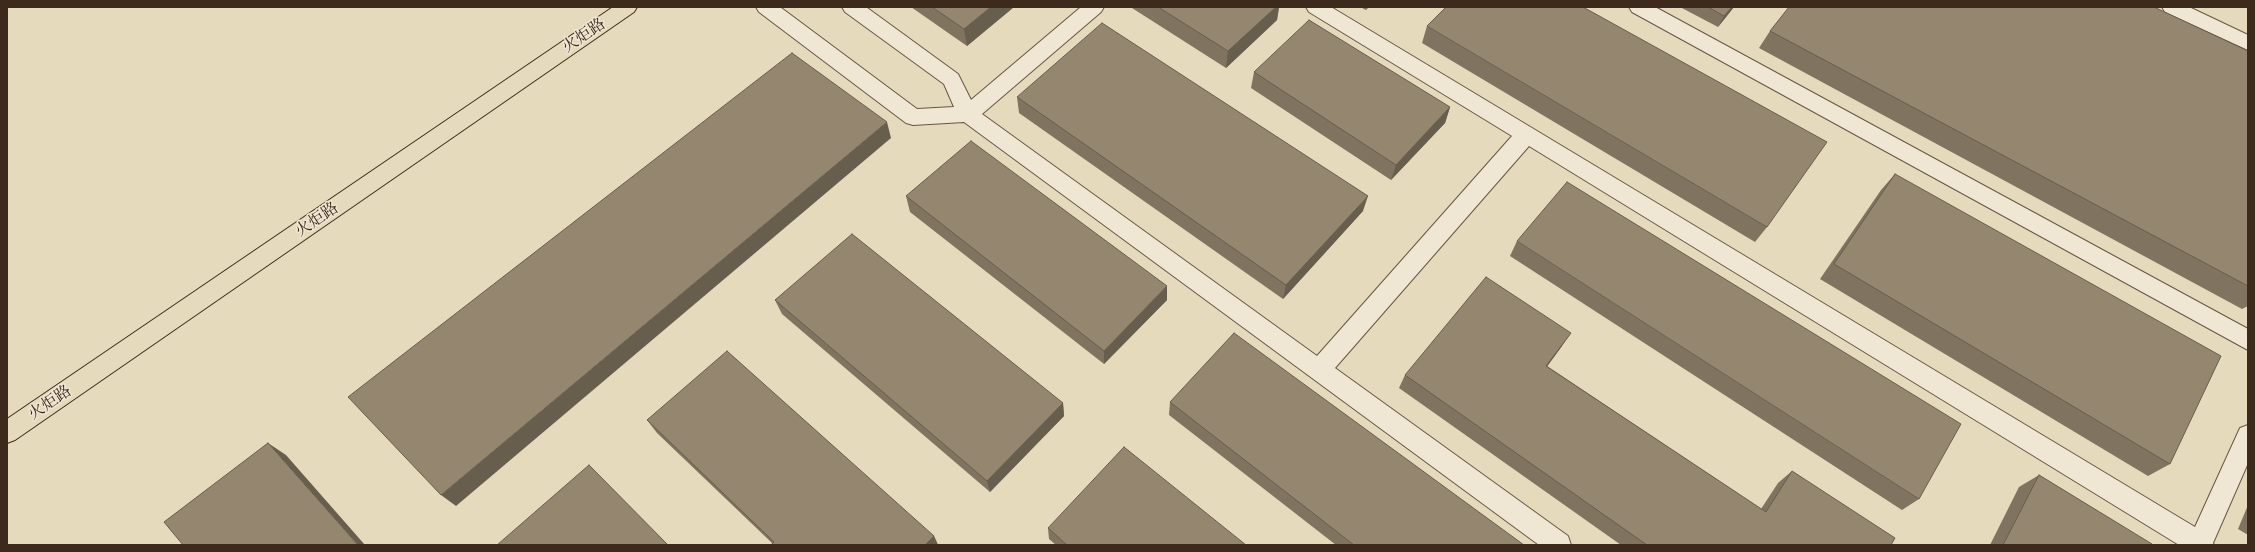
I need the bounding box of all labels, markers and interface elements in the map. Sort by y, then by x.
street label: 火炬路 [559,15,609,57]
street label: 火炬路 [292,199,342,241]
street label: 火炬路 [25,382,75,424]

